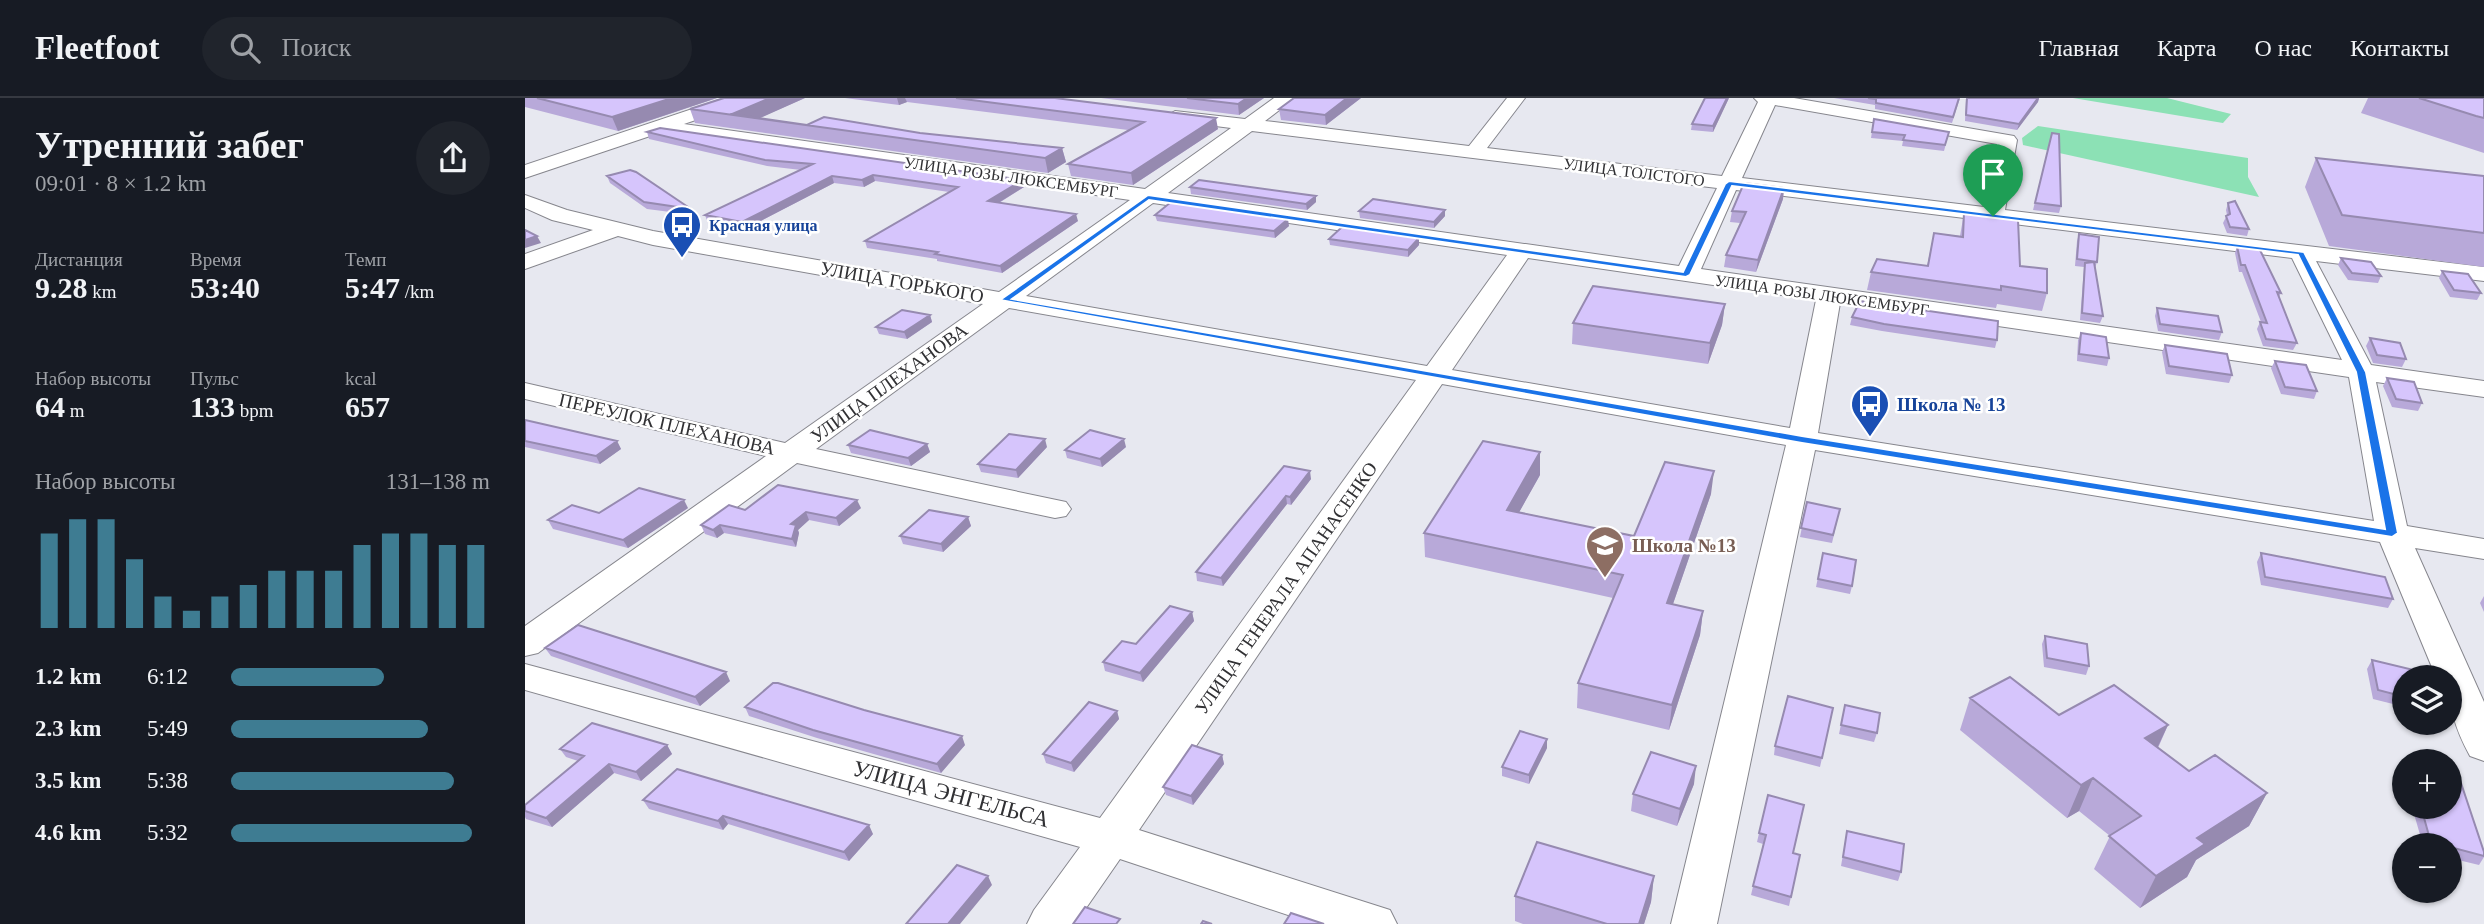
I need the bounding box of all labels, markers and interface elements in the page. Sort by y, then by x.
search box [202,17,692,80]
icon: search [226,29,264,67]
text: Fleetfoot [35,30,160,66]
text: Поиск [282,33,351,62]
text: Главная [2038,35,2119,61]
text: Карта [2157,35,2216,61]
text: О нас [2254,35,2312,61]
text: Контакты [2350,35,2449,61]
button: share [416,121,490,195]
text: Утренний забег [35,124,304,166]
pin [1963,144,2023,216]
street label: УЛИЦА РОЗЫ ЛЮКСЕМБУРГ [903,154,1119,201]
street label: УЛИЦА ТОЛСТОГО [1562,155,1706,190]
icon: arrive [1974,155,2012,193]
text: 09:01 · 8 × 1.2 km [35,171,206,196]
bus stop icon: Красная улица [661,204,703,259]
place label: Красная улица [709,217,818,235]
text: Дистанция [35,249,123,270]
text: Время [190,249,241,270]
text: Темп [345,249,387,270]
street label: УЛИЦА ГОРЬКОГО [818,257,986,307]
text: 9.28 [35,271,88,304]
text: 53:40 [190,271,260,304]
text: 5:47 [345,271,400,304]
street label: УЛИЦА РОЗЫ ЛЮКСЕМБУРГ [1714,272,1930,319]
text: km [88,281,117,302]
text: /km [400,281,434,302]
street label: УЛИЦА ПЛЕХАНОВА [807,319,972,447]
text: Набор высоты [35,368,151,389]
text: Пульс [190,368,239,389]
text: kcal [345,368,377,389]
bus stop icon: Школа № 13 [1849,383,1891,438]
street label: ПЕРЕУЛОК ПЛЕХАНОВА [557,389,777,459]
text: 64 [35,390,65,423]
text: 133 [190,390,235,423]
text: 657 [345,390,390,423]
place label: Школа № 13 [1897,394,2006,415]
text: m [65,400,85,421]
text: bpm [235,400,274,421]
street label: УЛИЦА ГЕНЕРАЛА АПАНАСЕНКО [1191,458,1381,718]
text: Набор высоты [35,469,176,494]
text: 131–138 m [386,469,490,494]
school or university icon: Школа №13 [1584,524,1626,579]
place label: Школа №13 [1632,535,1736,556]
text: 1.2 km [35,664,101,689]
text: 6:12 [147,664,188,689]
map controls [2392,665,2462,903]
button: layers [2392,665,2462,735]
text: 2.3 km [35,716,101,741]
text: 5:49 [147,716,188,741]
button: + [2392,749,2462,819]
street label: УЛИЦА ЭНГЕЛЬСА [850,756,1053,832]
text: 3.5 km [35,768,101,793]
text: 5:38 [147,768,188,793]
text: 4.6 km [35,820,101,845]
text: 5:32 [147,820,188,845]
button: − [2392,833,2462,903]

